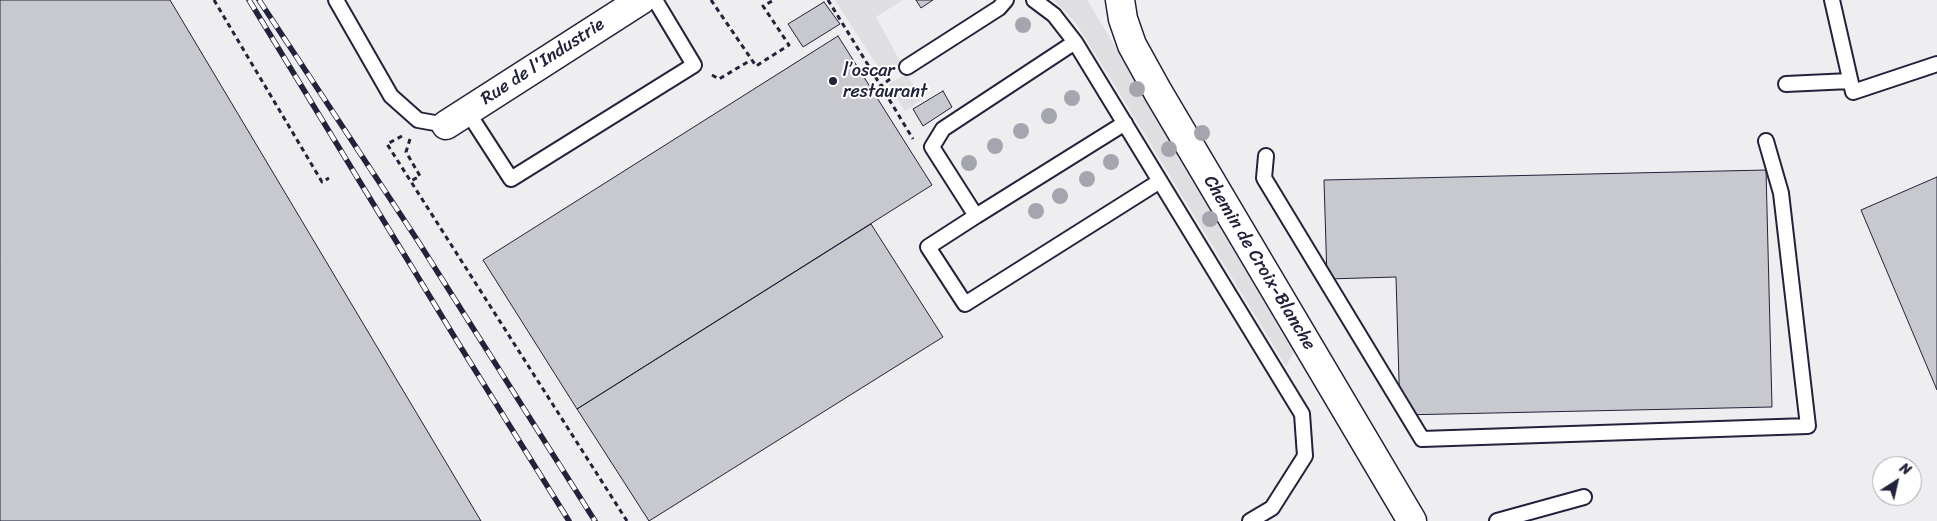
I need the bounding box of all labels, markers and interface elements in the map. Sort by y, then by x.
street label: Rue de l'Industrie [477,14,609,110]
place label: l’oscar restaurant [843,60,927,102]
marker: l’oscar restaurant [827,75,839,87]
street label: Chemin de Croix-Blanche [1198,172,1320,354]
north arrow [1872,456,1922,506]
text: N [1894,456,1916,482]

